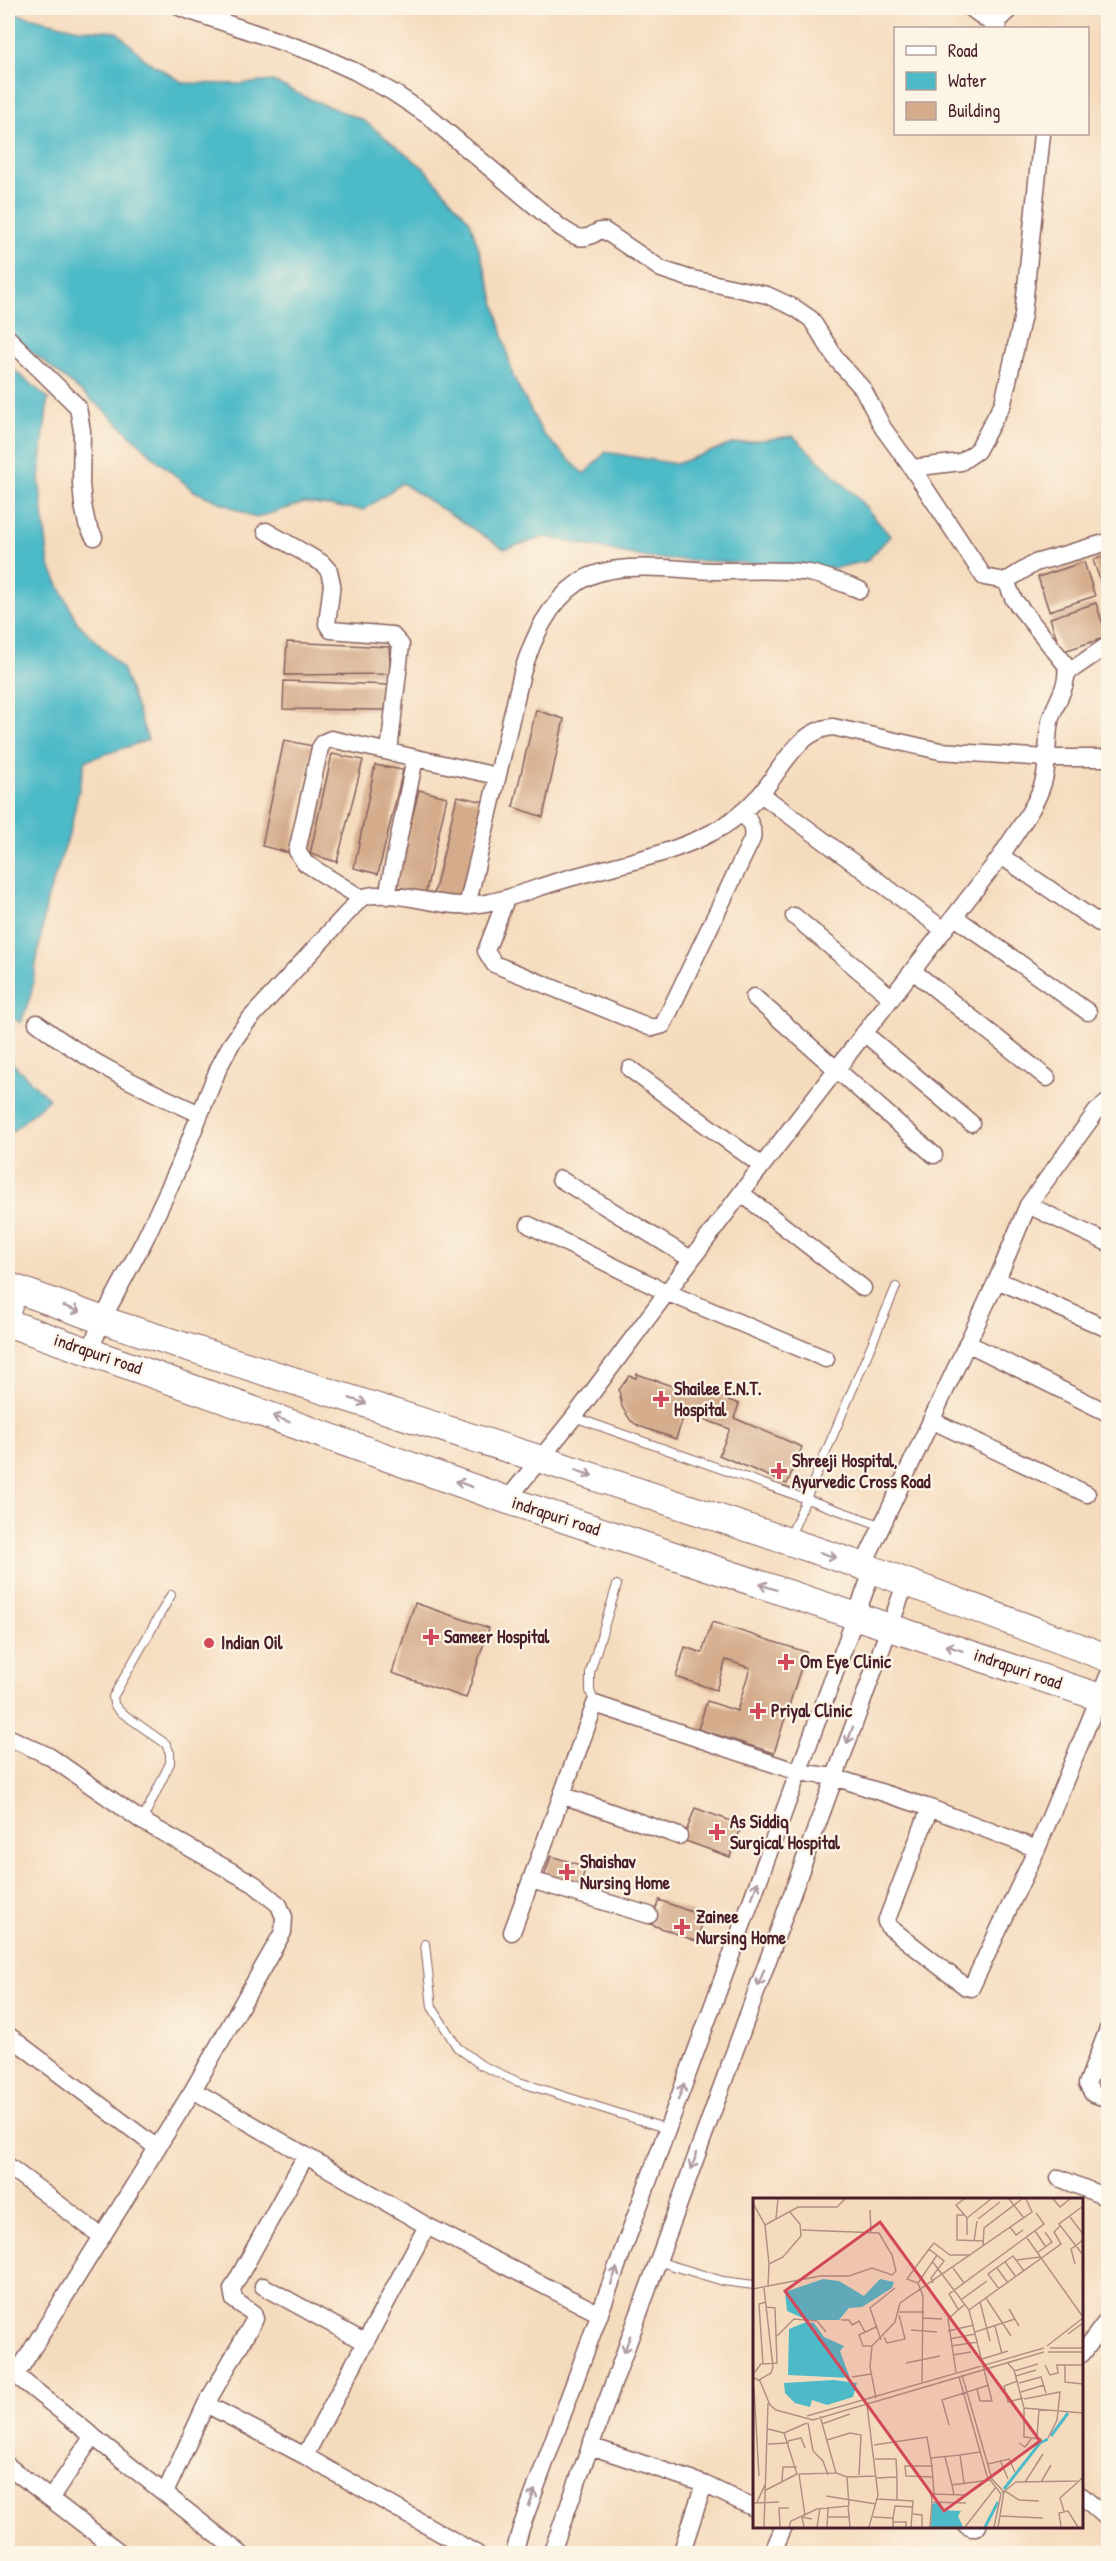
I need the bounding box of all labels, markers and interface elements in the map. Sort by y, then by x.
legend [894,27,1089,135]
text: Road [948,38,978,63]
text: Water [948,68,986,93]
text: Building [948,98,1000,123]
one-way arrow [62,1305,81,1316]
street label: indrapuri road [51,1327,145,1380]
place label: Shailee E.N.T. Hospital [674,1376,762,1423]
marker: Shailee E.N.T. Hospital [652,1390,670,1408]
one-way arrow [348,1396,367,1407]
one-way arrow [272,1412,290,1423]
place label: Shreeji Hospital, Ayurvedic Cross Road [792,1448,931,1495]
marker: Shreeji Hospital, Ayurvedic Cross Road [770,1462,788,1480]
one-way arrow [574,1469,593,1480]
one-way arrow [455,1478,474,1489]
street label: indrapuri road [509,1490,604,1542]
one-way arrow [818,1550,837,1561]
one-way arrow [760,1580,778,1591]
place label: Sameer Hospital [444,1624,551,1650]
marker: Sameer Hospital [422,1628,440,1646]
place label: Indian Oil [221,1630,284,1655]
marker: Indian Oil [202,1636,216,1650]
one-way arrow [945,1641,964,1652]
street label: indrapuri road [971,1642,1065,1695]
place label: Om Eye Clinic [800,1649,892,1675]
marker: Om Eye Clinic [777,1653,795,1671]
place label: Priyal Clinic [771,1698,853,1724]
marker: Priyal Clinic [749,1702,767,1720]
one-way arrow [843,1725,854,1744]
place label: As Siddiq Surgical Hospital [730,1809,841,1856]
marker: As Siddiq Surgical Hospital [708,1823,726,1841]
place label: Shaishav Nursing Home [580,1849,671,1896]
marker: Shaishav Nursing Home [558,1863,576,1881]
one-way arrow [751,1881,762,1900]
place label: Zainee Nursing Home [696,1904,787,1951]
marker: Zainee Nursing Home [673,1918,691,1936]
one-way arrow [755,1968,766,1986]
one-way arrow [676,2084,687,2102]
one-way arrow [688,2151,699,2170]
inset map [753,2198,1083,2528]
one-way arrow [609,2267,620,2286]
one-way arrow [621,2334,632,2353]
one-way arrow [527,2489,538,2508]

